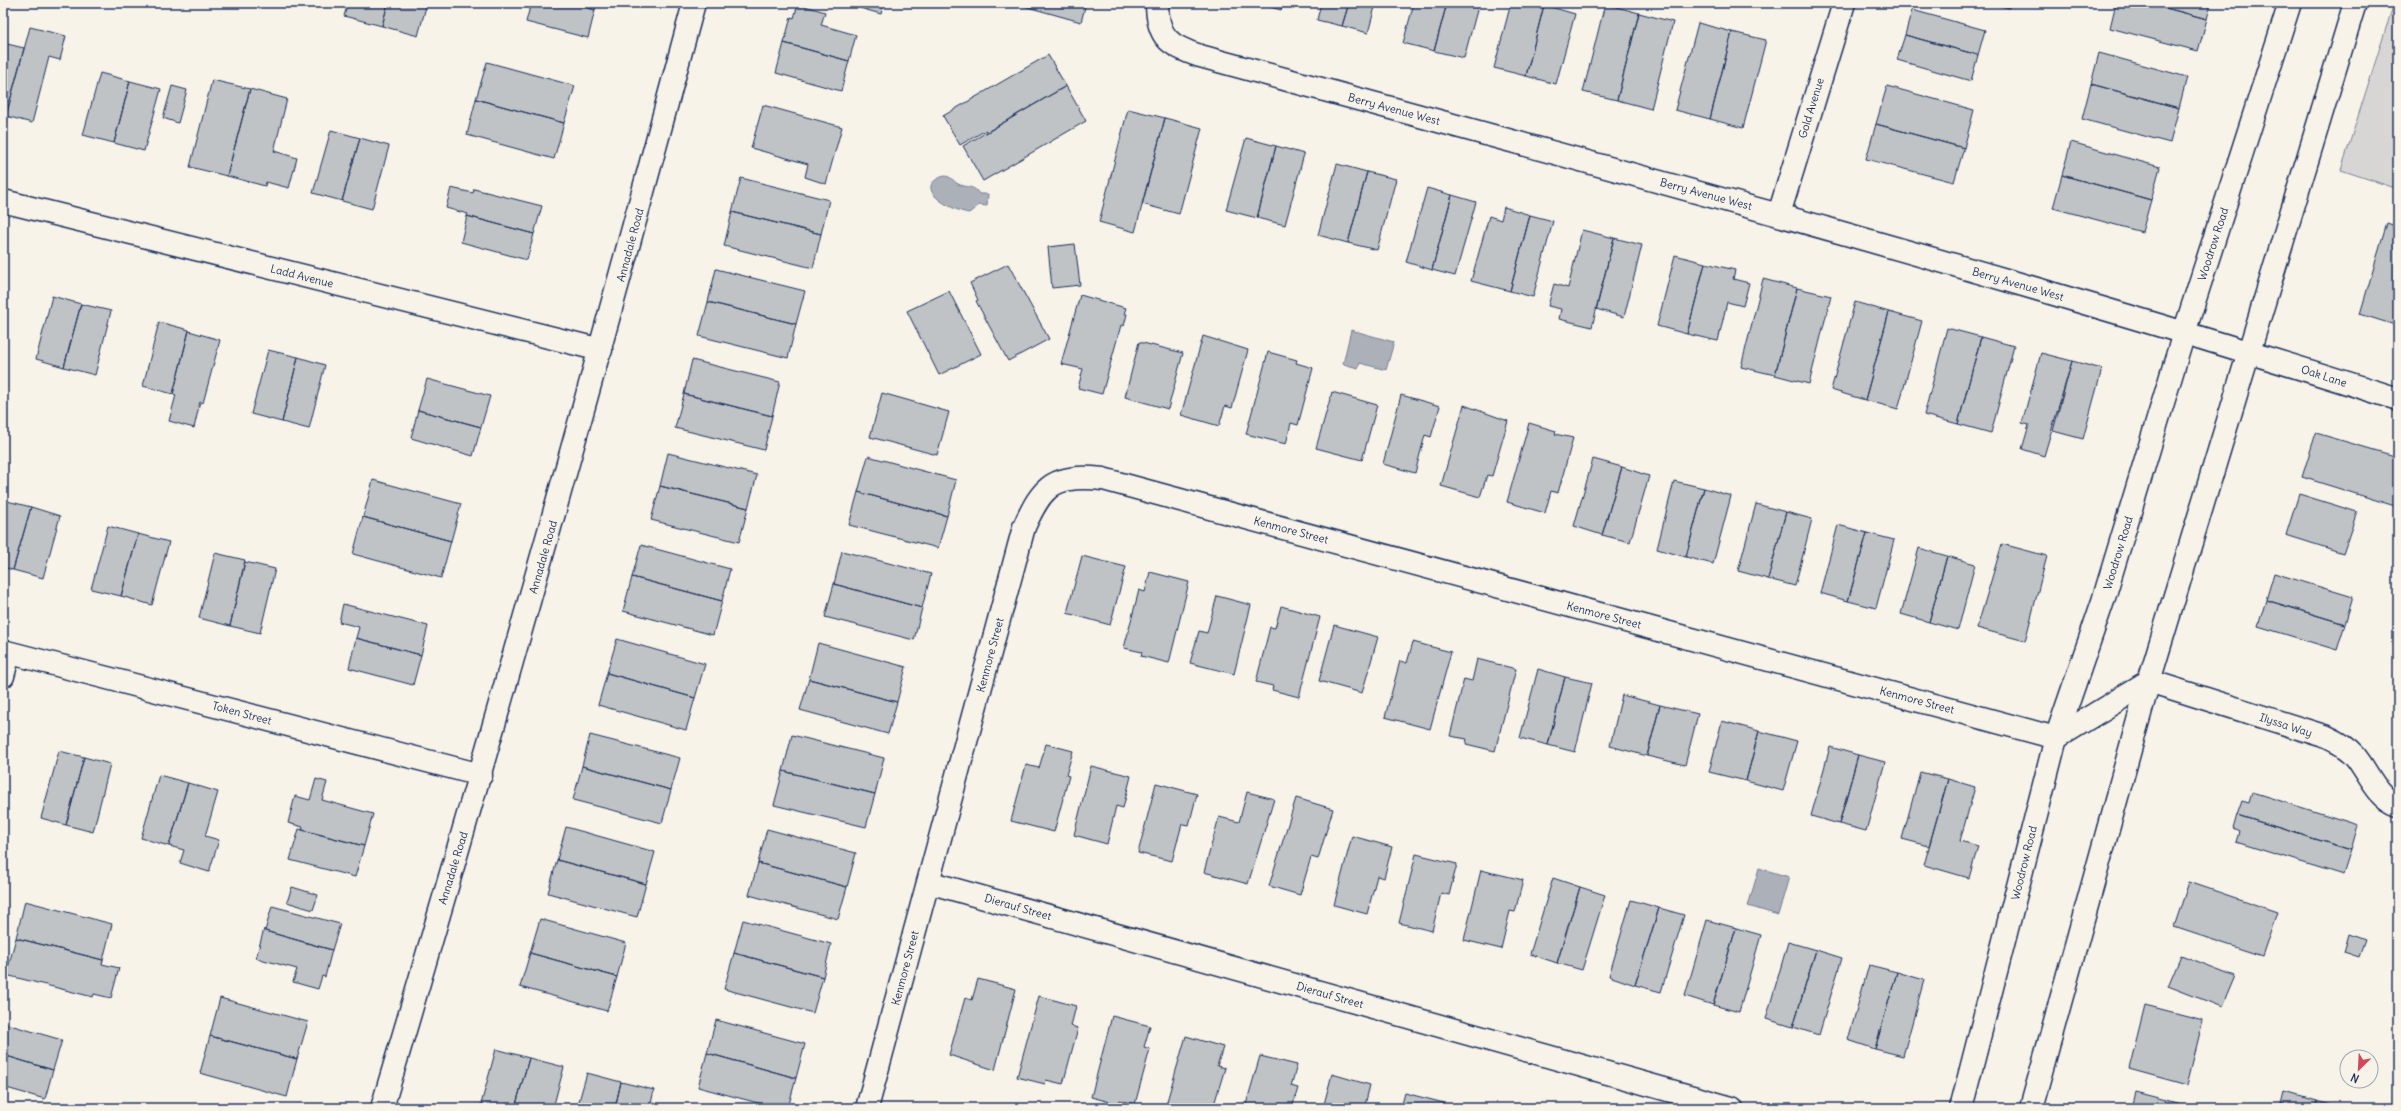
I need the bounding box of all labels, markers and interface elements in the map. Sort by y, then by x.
street label: Gold Avenue [1795,76,1827,140]
street label: Berry Avenue West [1346,90,1442,128]
street label: Berry Avenue West [1658,175,1754,213]
street label: Woodrow Road [2195,205,2232,282]
street label: Annadale Road [613,206,647,283]
street label: Ladd Avenue [269,261,335,291]
street label: Berry Avenue West [1971,264,2066,304]
street label: Oak Lane [2299,362,2349,390]
street label: Kenmore Street [1252,513,1330,547]
street label: Woodrow Road [2100,514,2136,591]
street label: Annadale Road [526,518,560,595]
street label: Kenmore Street [1565,598,1643,632]
street label: Kenmore Street [973,616,1007,694]
street label: Kenmore Street [1878,683,1956,717]
street label: Token Street [211,698,274,728]
street label: Ilyssa Way [2258,710,2314,740]
street label: Woodrow Road [2008,824,2040,902]
street label: Annadale Road [435,829,471,906]
street label: Dierauf Street [983,891,1053,923]
street label: Kenmore Street [888,929,922,1007]
street label: Dierauf Street [1295,979,1365,1011]
north arrow [2339,1049,2379,1089]
text: N [2349,1070,2361,1086]

